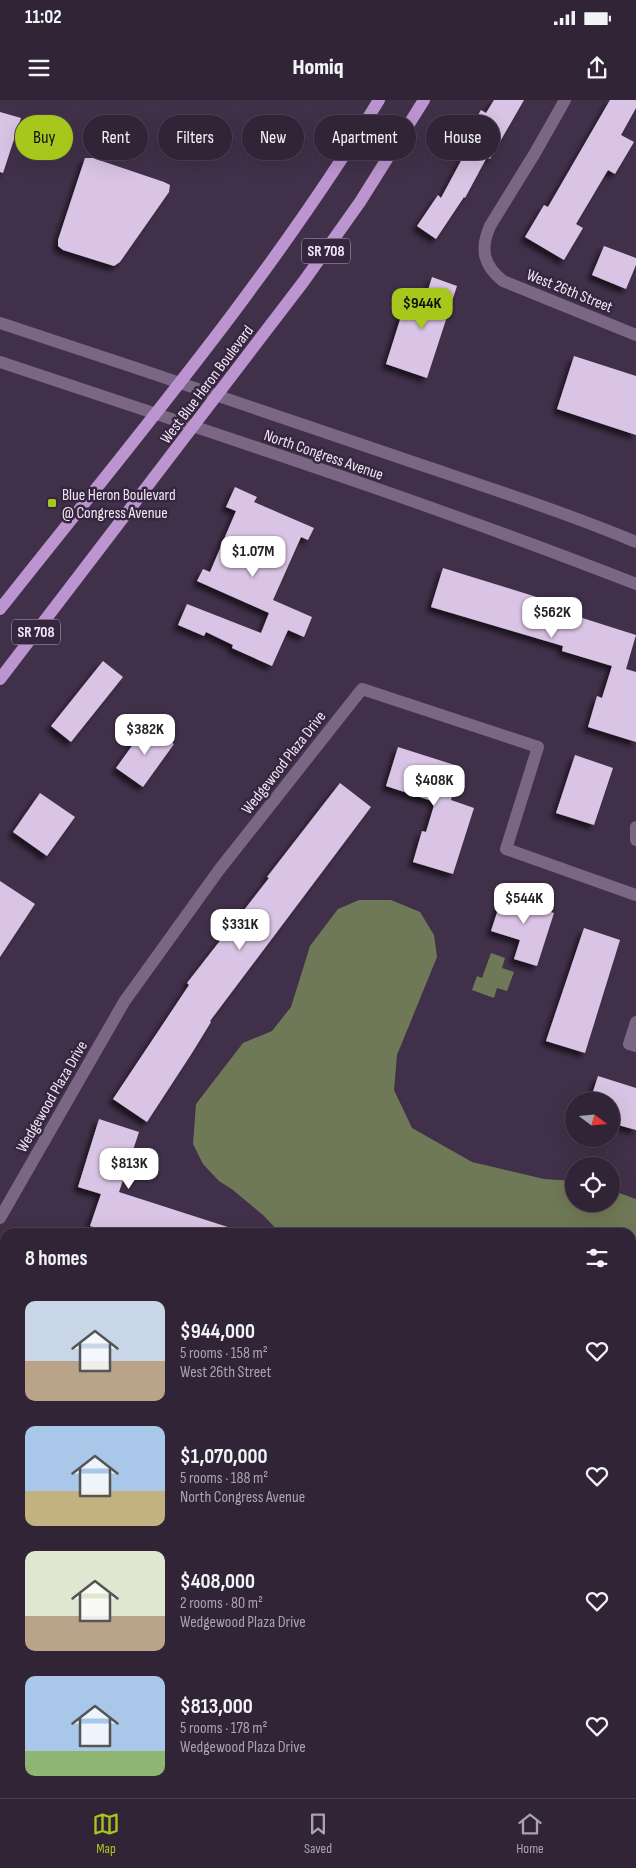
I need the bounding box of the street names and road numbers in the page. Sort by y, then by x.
road number: SR 708 [302,238,350,264]
street label: West 26th Street [524,265,615,317]
street label: West Blue Heron Boulevard [156,322,258,448]
street label: North Congress Avenue [261,426,386,485]
road number: SR 708 [12,620,60,644]
street label: Wedgewood Plaza Drive [238,708,330,818]
street label: Wedgewood Plaza Drive [13,1038,92,1156]

